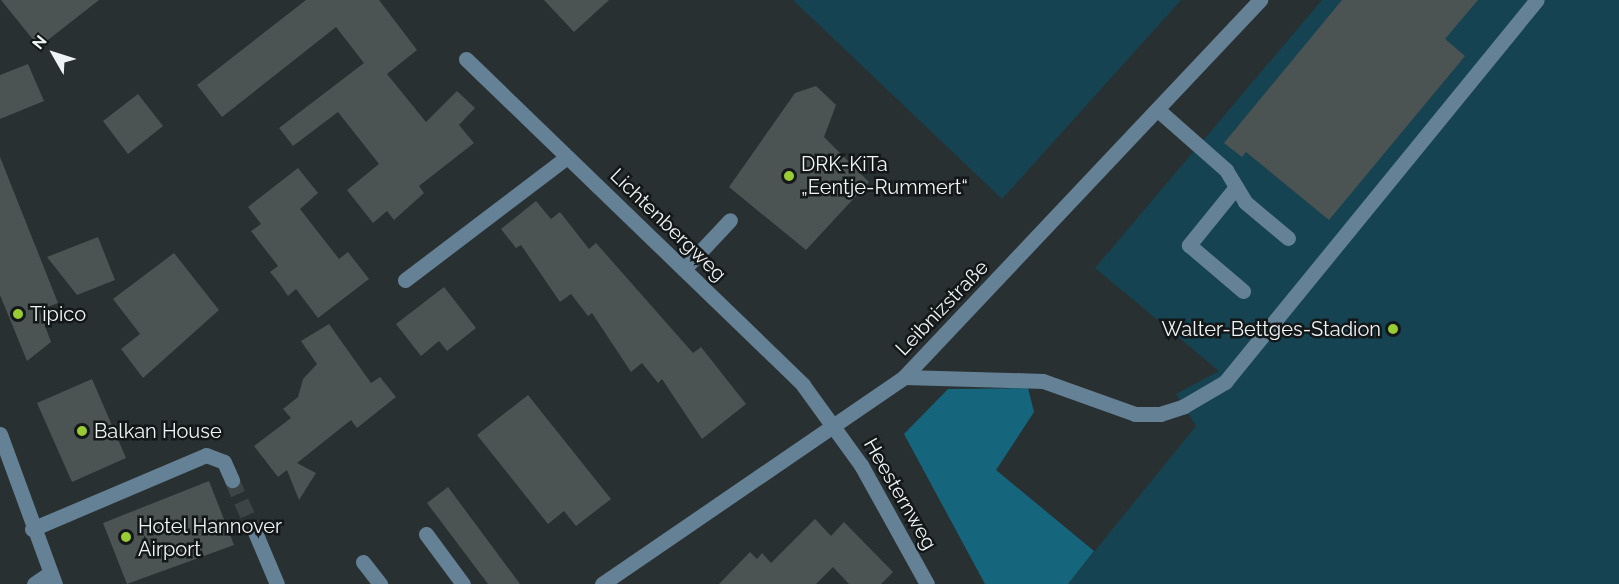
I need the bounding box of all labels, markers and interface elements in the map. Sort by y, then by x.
north arrow [24,24,84,84]
text: N [28,32,51,53]
place label: DRK-KiTa „Eentje-Rummert“ [801,152,968,199]
street label: Lichtenbergweg [605,164,731,286]
marker: DRK-KiTa „Eentje-Rummert“ [782,169,796,183]
street label: Leibnizstraße [891,256,993,360]
place label: Tipico [30,302,86,326]
marker: Tipico [11,307,25,321]
place label: Walter-Bettges-Stadion [1161,317,1381,341]
marker: Walter-Bettges-Stadion [1386,322,1400,336]
place label: Balkan House [94,419,222,443]
marker: Balkan House [75,424,89,438]
street label: Heesternweg [858,434,942,554]
place label: Hotel Hannover Airport [138,514,283,561]
marker: Hotel Hannover Airport [119,530,133,544]

